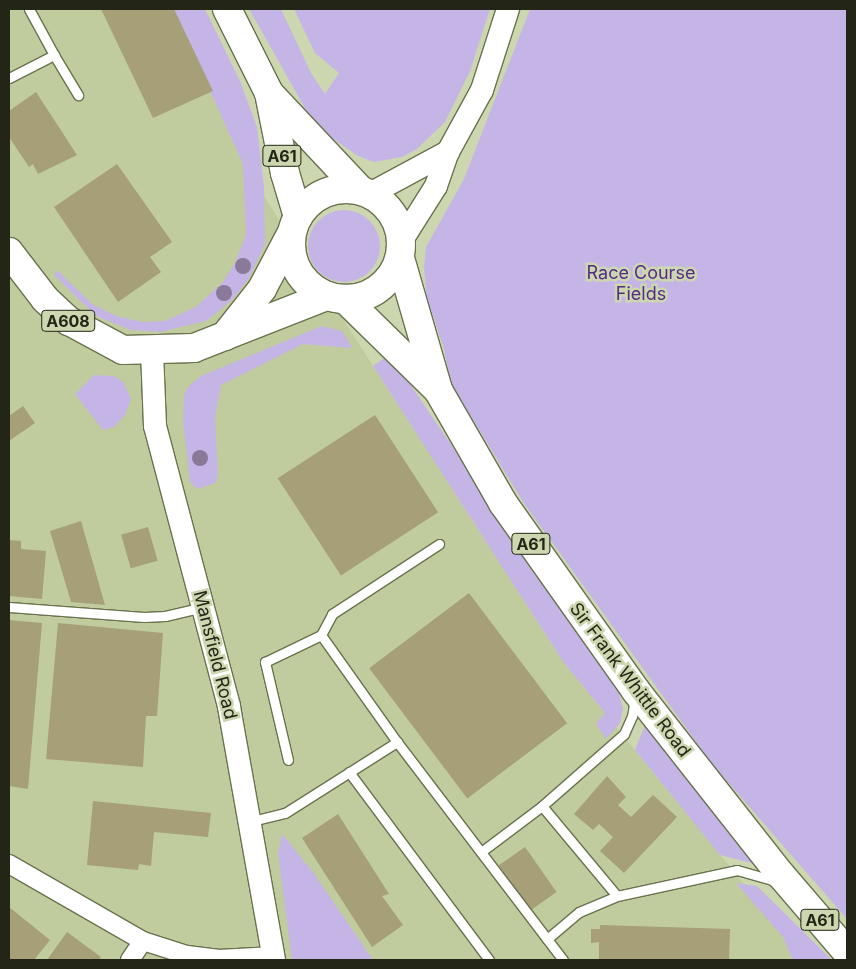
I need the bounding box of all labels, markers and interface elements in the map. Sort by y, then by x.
road number: A61 [262,142,302,170]
park label: Race Course Fields [587,263,695,306]
road number: A608 [40,308,96,334]
road number: A61 [511,530,551,558]
street label: Mansfield Road [189,588,241,722]
street label: Sir Frank Whittle Road [565,599,695,761]
road number: A61 [800,906,840,934]

